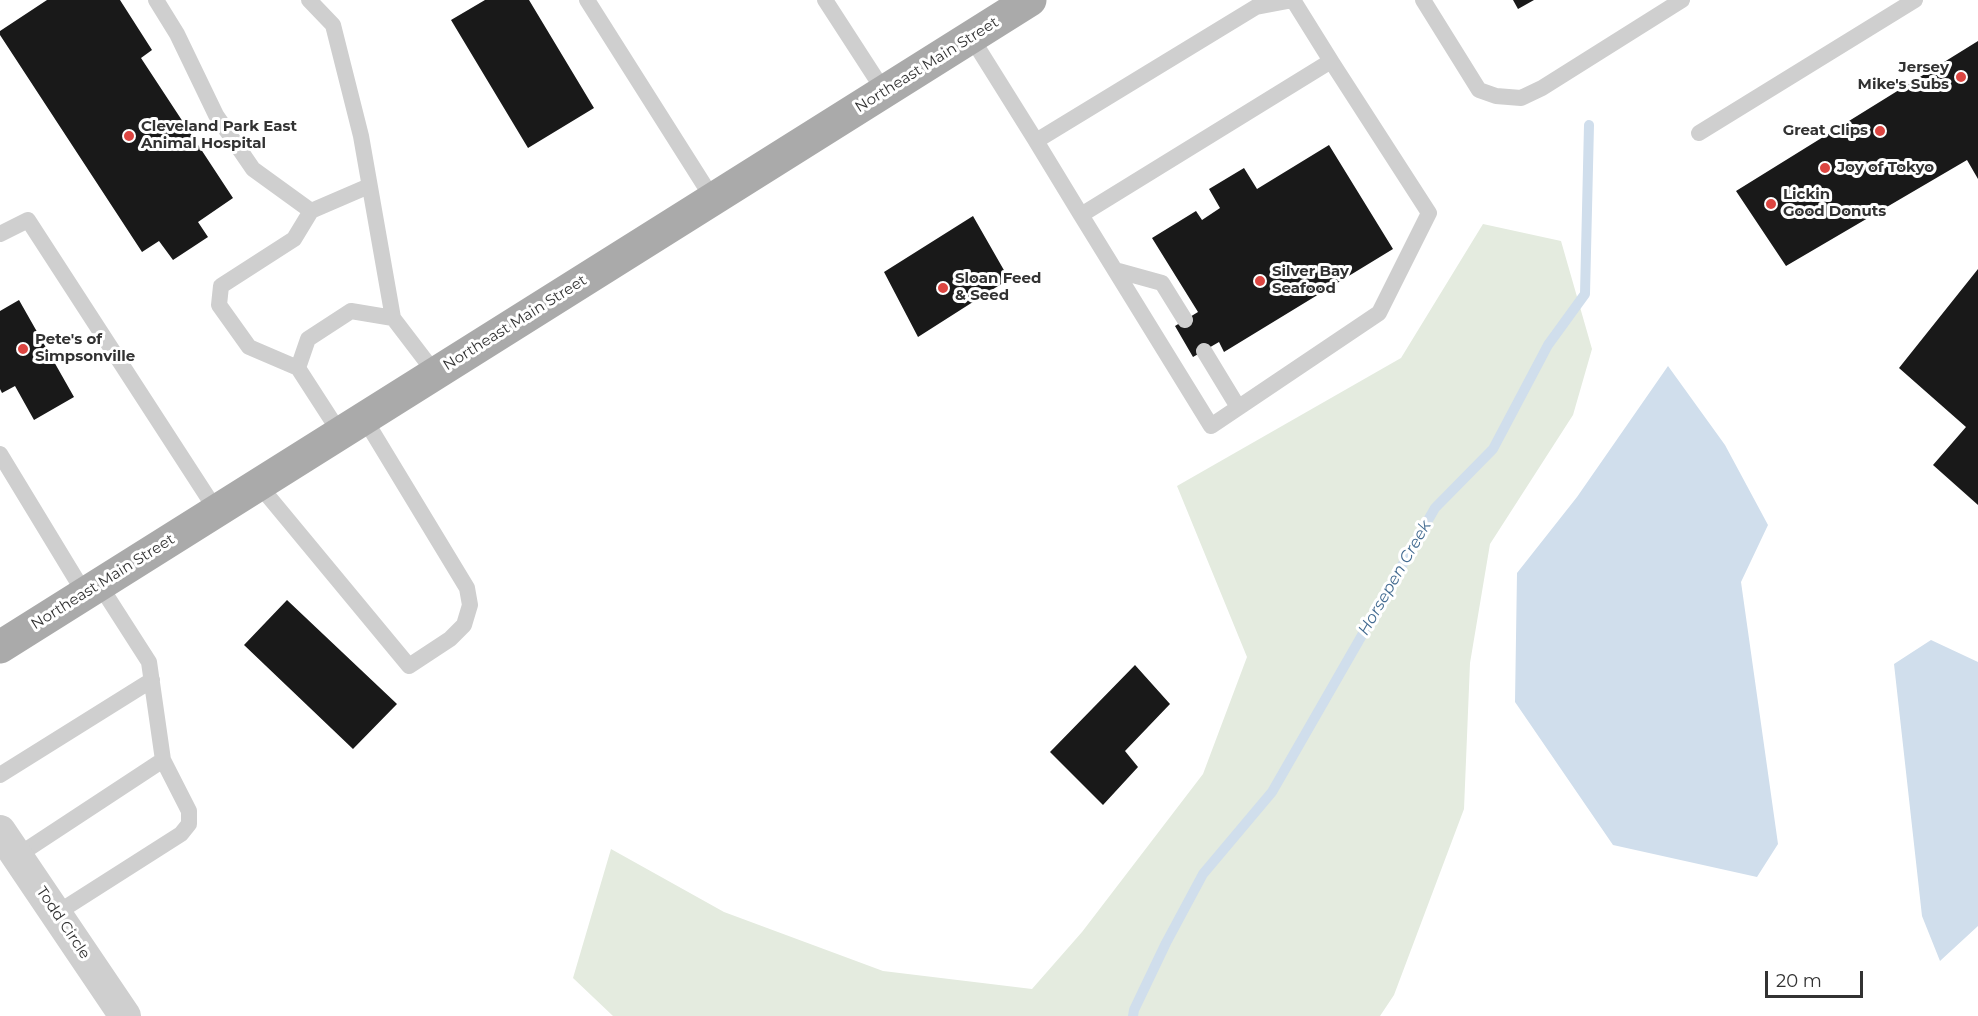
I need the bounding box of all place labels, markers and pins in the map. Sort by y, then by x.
place label: Jersey Mike's Subs [1858,59,1949,94]
marker: Jersey Mike's Subs [1954,70,1968,84]
place label: Cleveland Park East Animal Hospital [141,118,297,153]
place label: Great Clips [1783,122,1868,140]
marker: Great Clips [1873,124,1887,138]
marker: Cleveland Park East Animal Hospital [122,129,136,143]
place label: Joy of Tokyo [1837,159,1934,177]
marker: Joy of Tokyo [1818,161,1832,175]
place label: Lickin Good Donuts [1783,186,1886,221]
marker: Lickin Good Donuts [1764,197,1778,211]
place label: Silver Bay Seafood [1272,263,1349,298]
place label: Sloan Feed & Seed [955,270,1041,305]
marker: Silver Bay Seafood [1253,274,1267,288]
marker: Sloan Feed & Seed [936,281,950,295]
place label: Pete's of Simpsonville [35,331,135,366]
marker: Pete's of Simpsonville [16,342,30,356]

